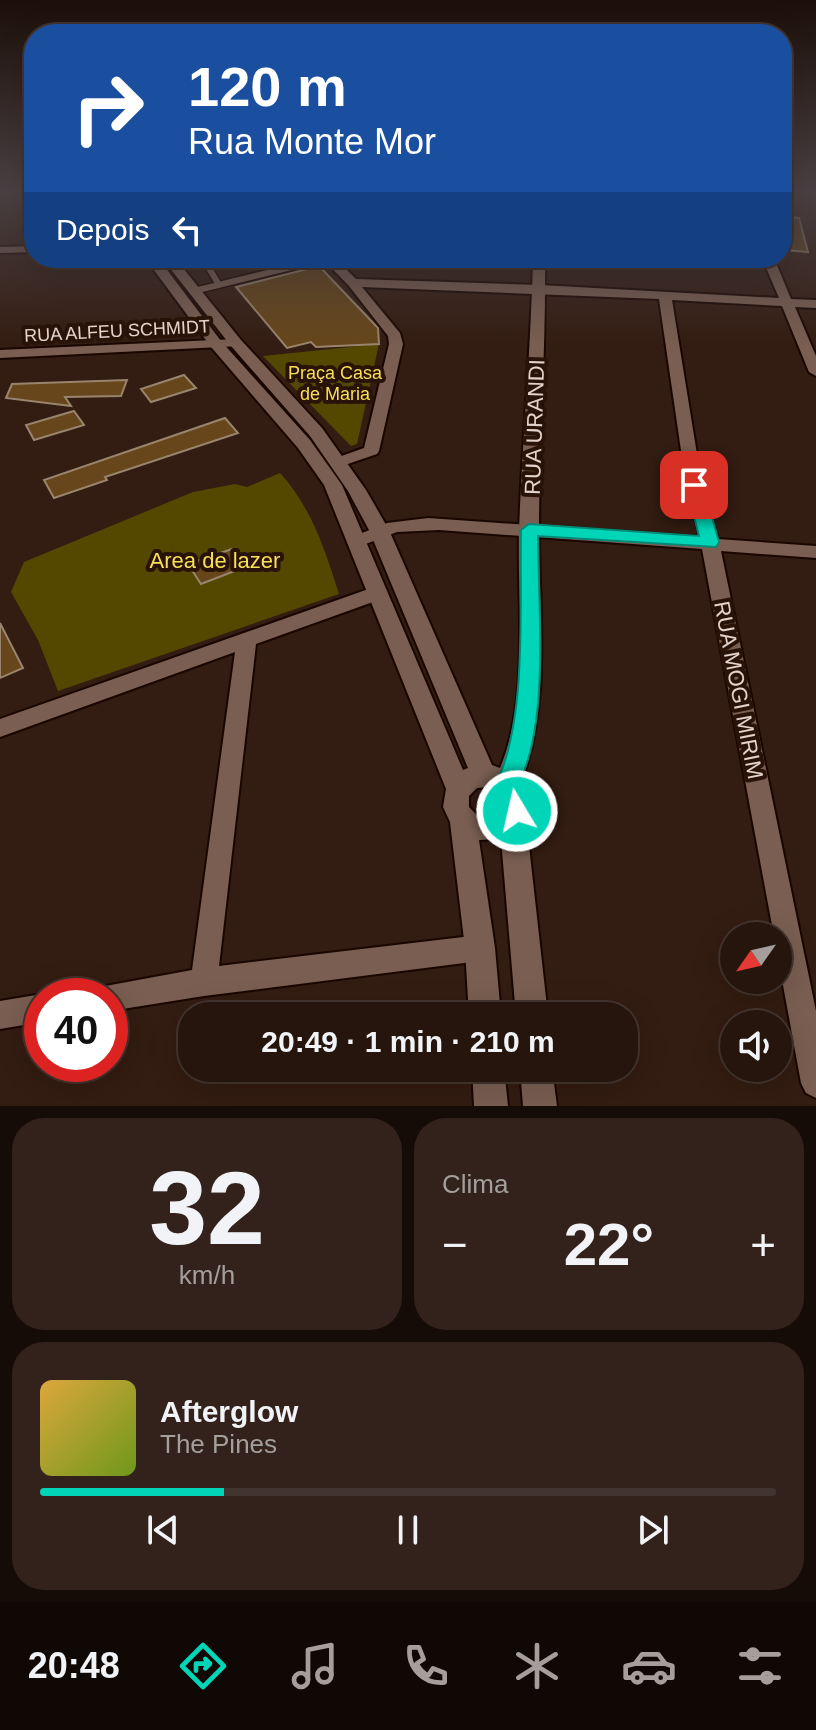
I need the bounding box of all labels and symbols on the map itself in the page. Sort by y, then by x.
street label: RUA ALFEU SCHMIDT [24,316,210,346]
street label: RUA URANDI [520,359,549,495]
park label: Praça Casa de Maria [288,363,383,404]
pin [660,451,728,519]
park label: Area de lazer [150,548,280,573]
street label: RUA MOGI MIRIM [709,599,768,781]
position arrow [475,769,559,853]
north arrow [720,922,792,994]
speed limit sign: 40 [24,978,128,1082]

